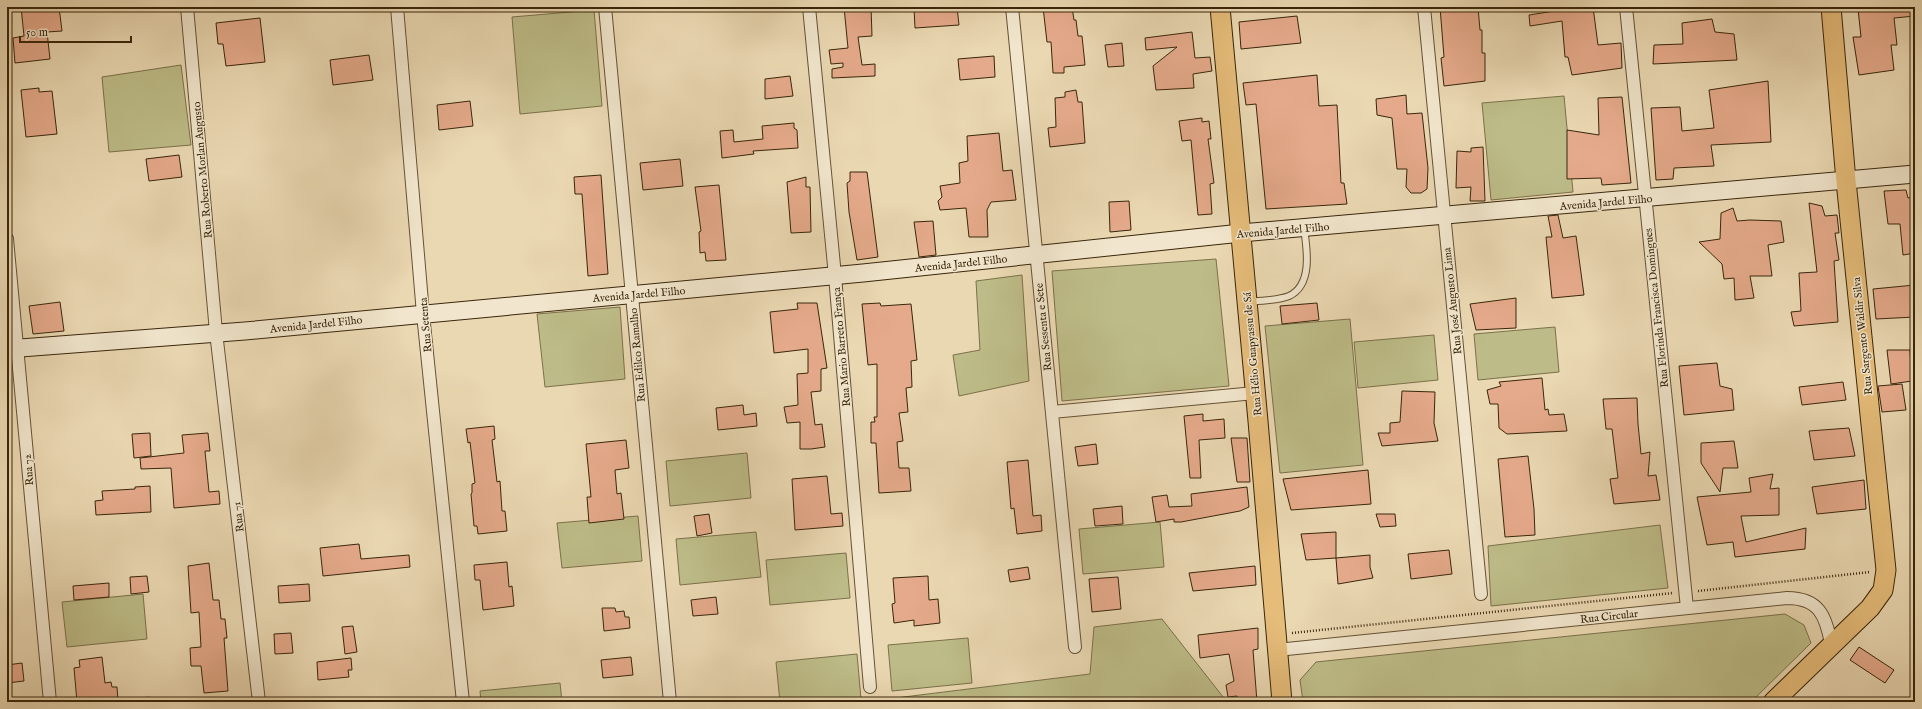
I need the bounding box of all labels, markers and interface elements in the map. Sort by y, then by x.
scale bar [20,18,131,44]
text: 50 m [26,25,48,40]
street label: Rua Roberto Morlan Augusto [190,101,216,239]
street label: Avenida Jardel Filho [1558,192,1653,214]
street label: Avenida Jardel Filho [1235,220,1330,242]
street label: Rua Florinda Francisca Domingues [1642,227,1672,388]
street label: Rua José Augusto Lima [1440,247,1466,355]
street label: Avenida Jardel Filho [913,252,1008,276]
street label: Rua Sargento Waldir Silva [1850,276,1876,395]
street label: Rua Sessenta e Sete [1032,282,1056,372]
street label: Avenida Jardel Filho [591,284,686,306]
street label: Rua Mario Barreto França [830,286,854,407]
street label: Rua Hélio Guapyassu de Sá [1241,291,1265,416]
street label: Rua Setenta [417,297,435,353]
street label: Rua Edilco Ramalho [627,307,649,403]
street label: Avenida Jardel Filho [268,313,363,337]
street label: Rua 72 [21,454,37,486]
street label: Rua 71 [230,501,248,533]
street label: Rua Circular [1579,607,1639,627]

